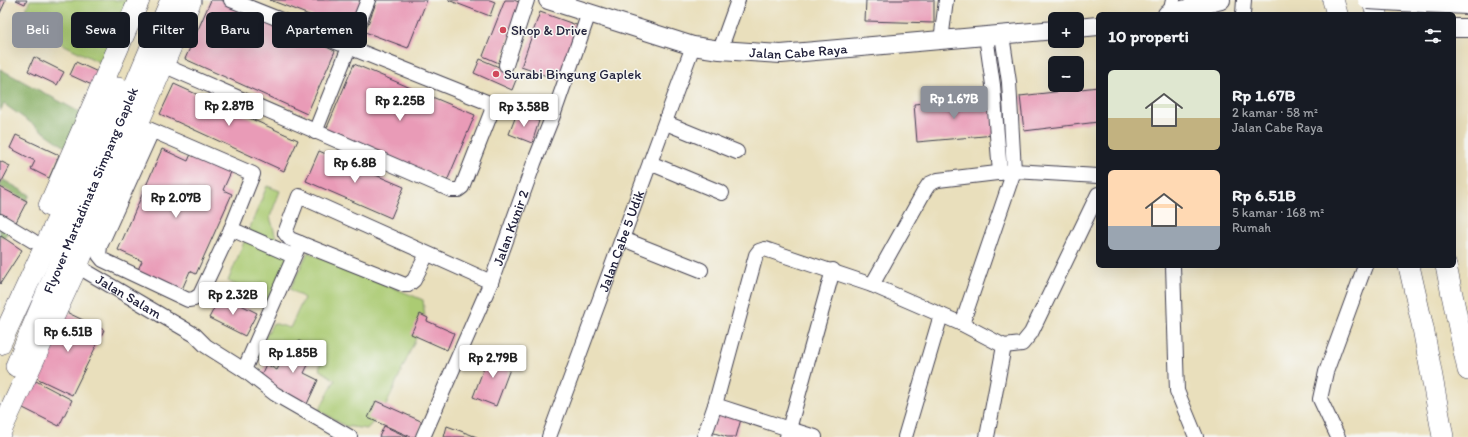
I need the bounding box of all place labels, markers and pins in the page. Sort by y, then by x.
place label: Shop & Drive [511,22,588,39]
marker: Shop & Drive [498,25,508,35]
place label: Surabi Bingung Gaplek [504,66,642,83]
marker: Surabi Bingung Gaplek [491,69,501,79]
pin: Rp 1.67B [913,86,995,120]
pin: Rp 2.25B [359,88,441,122]
pin: Rp 2.87B [188,93,270,127]
pin: Rp 3.58B [483,94,565,128]
pin: Rp 6.8B [318,150,392,184]
pin: Rp 2.07B [135,185,217,219]
pin: Rp 2.32B [192,282,274,316]
pin: Rp 6.51B [27,319,109,353]
pin: Rp 1.85B [252,340,334,374]
pin: Rp 2.79B [452,345,534,379]

